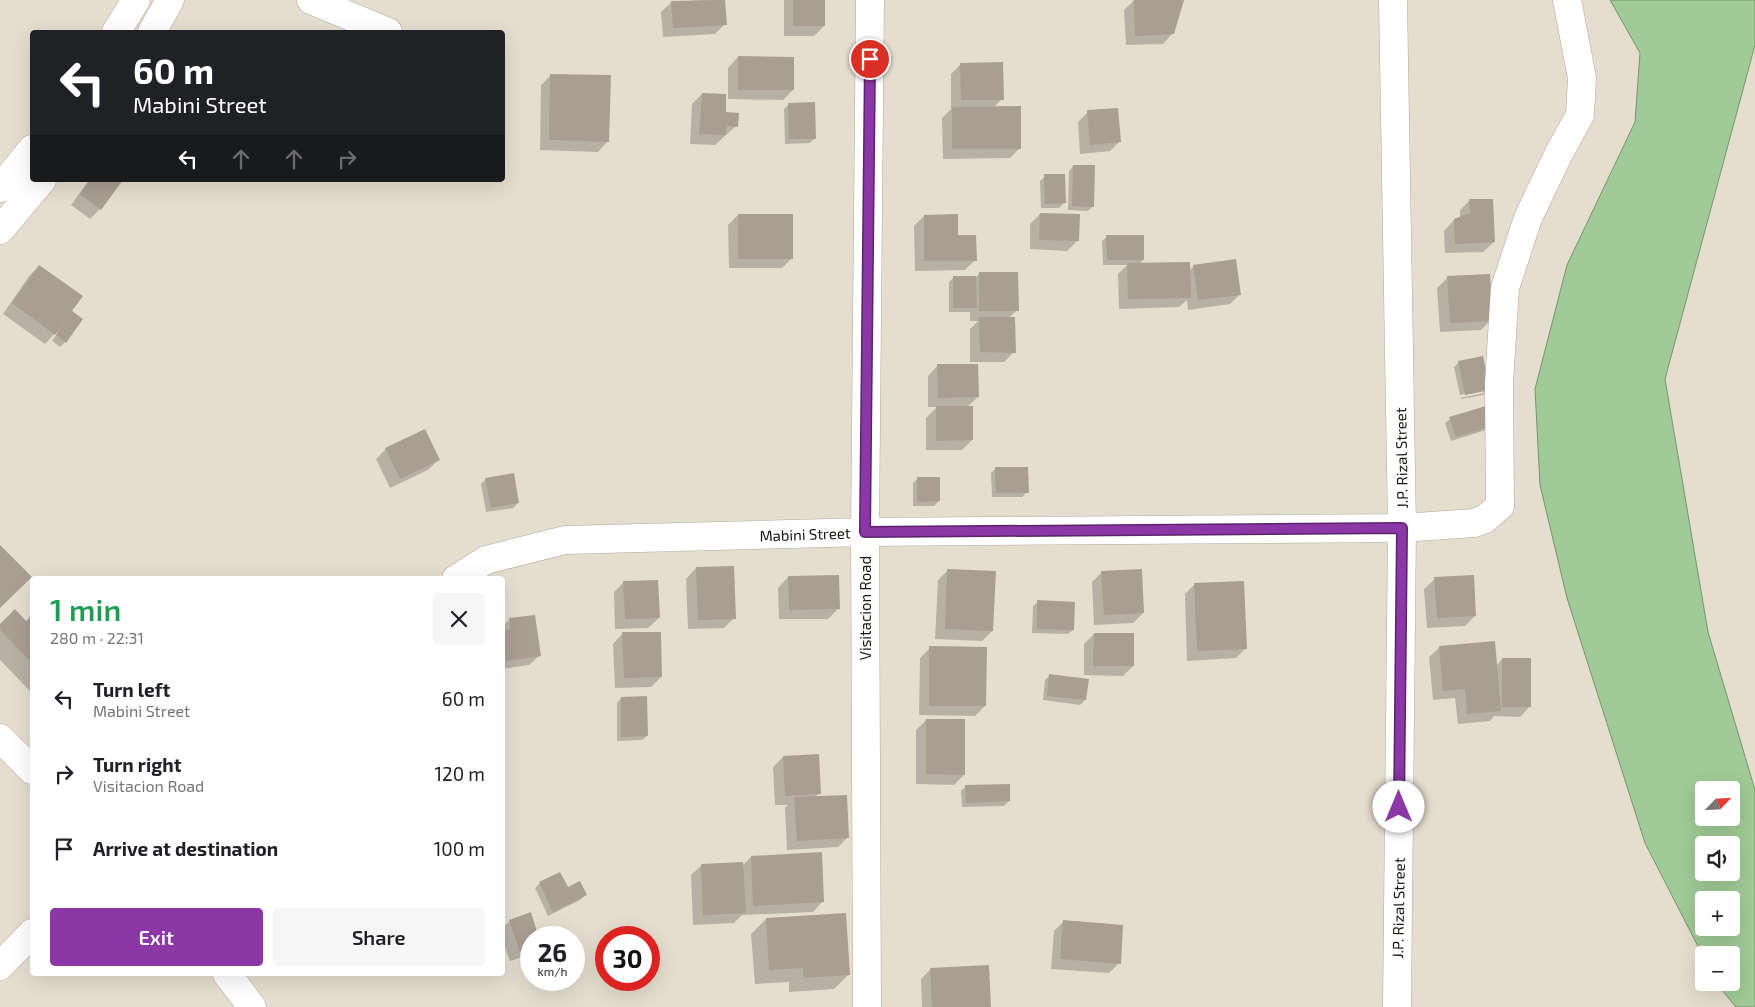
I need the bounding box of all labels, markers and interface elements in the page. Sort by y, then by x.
pin [849,38,891,80]
icon: arrive [856,45,884,73]
text: 60 m [133,49,214,91]
icon: left [50,50,115,115]
text: Mabini Street [133,91,267,117]
icon: left [174,145,202,173]
icon: ahead [227,145,255,173]
icon: ahead [280,145,308,173]
icon: right [333,145,361,173]
street label: J.P. Rizal Street [1391,407,1411,509]
street label: Mabini Street [759,523,851,545]
street label: Visitacion Road [856,556,874,660]
text: 1 min [50,591,121,627]
button: close [433,593,485,645]
text: 280 m · 22:31 [50,628,144,647]
text: Turn left [93,678,170,701]
icon: left [50,685,78,713]
text: 60 m [442,687,485,710]
text: Mabini Street [93,701,190,720]
text: Turn right [93,753,181,776]
icon: right [50,760,78,788]
text: 120 m [434,762,485,785]
text: Visitacion Road [93,776,204,795]
position arrow [1372,780,1424,832]
north arrow [1695,781,1740,826]
map controls [1695,781,1740,991]
icon: arrive [50,835,78,863]
button: sound [1695,836,1740,881]
text: Arrive at destination [93,837,278,860]
text: 100 m [434,837,485,860]
street label: J.P. Rizal Street [1388,857,1408,959]
button: + [1695,891,1740,936]
button: Exit [50,908,263,966]
button: Share [273,908,485,966]
speed limit sign: 30 [595,926,660,991]
text: 26 [538,937,567,967]
button: − [1695,946,1740,991]
text: km/h [538,964,567,978]

